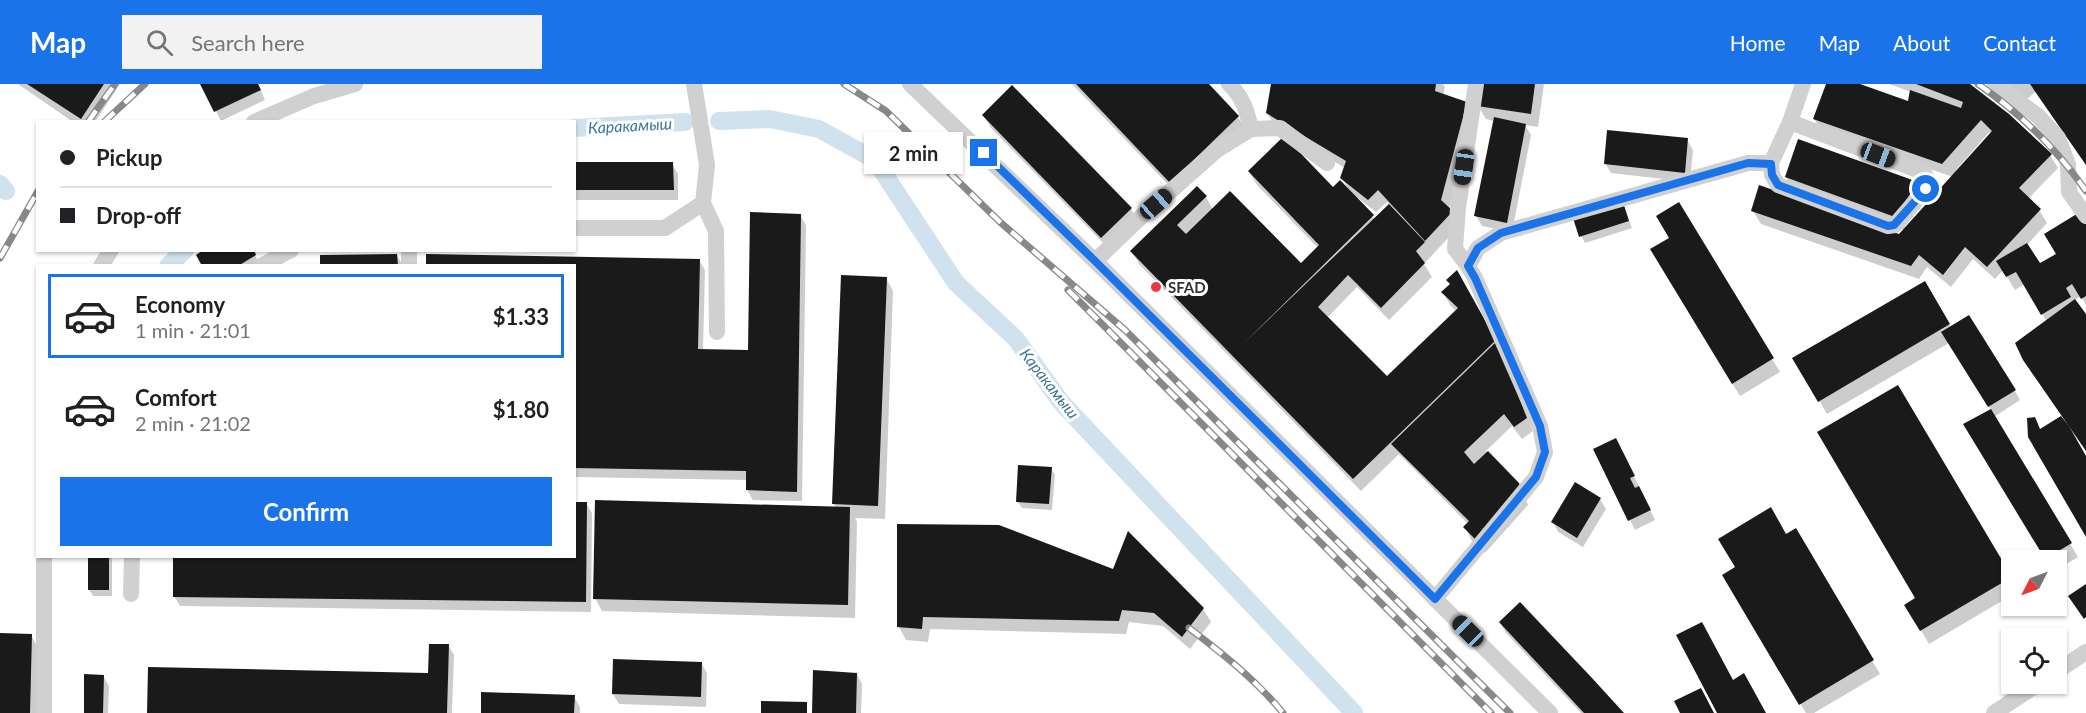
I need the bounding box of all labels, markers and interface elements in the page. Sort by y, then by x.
search box [122,15,542,69]
text: Map [30,25,86,59]
icon: search [143,26,176,59]
text: Search here [191,29,305,56]
text: Home [1730,30,1786,55]
text: Map [1819,30,1860,55]
text: About [1893,30,1950,55]
text: Contact [1983,30,2056,55]
water label: Каракамыш [588,113,672,137]
callout: 2 min [864,132,963,174]
route end [970,139,997,166]
car [1858,140,1898,170]
text: 2 min [889,141,938,165]
text: Pickup [96,144,162,171]
car [1453,148,1475,186]
route start [1912,175,1939,202]
car [1137,185,1175,223]
text: Drop-off [96,202,181,229]
place label: SFAD [1168,278,1206,296]
marker: SFAD [1149,280,1163,294]
icon: car [63,289,117,343]
text: Economy [135,291,225,318]
text: $1.33 [493,303,549,330]
text: 1 min · 21:01 [135,318,251,342]
water label: Каракамыш [1017,344,1083,422]
icon: car [63,382,117,436]
text: Comfort [135,384,217,411]
text: $1.80 [493,396,549,423]
text: 2 min · 21:02 [135,411,251,435]
button: Confirm [60,477,552,546]
north arrow [2001,550,2067,616]
map controls [2001,550,2067,694]
car [1449,612,1487,650]
button: locate [2001,628,2067,694]

